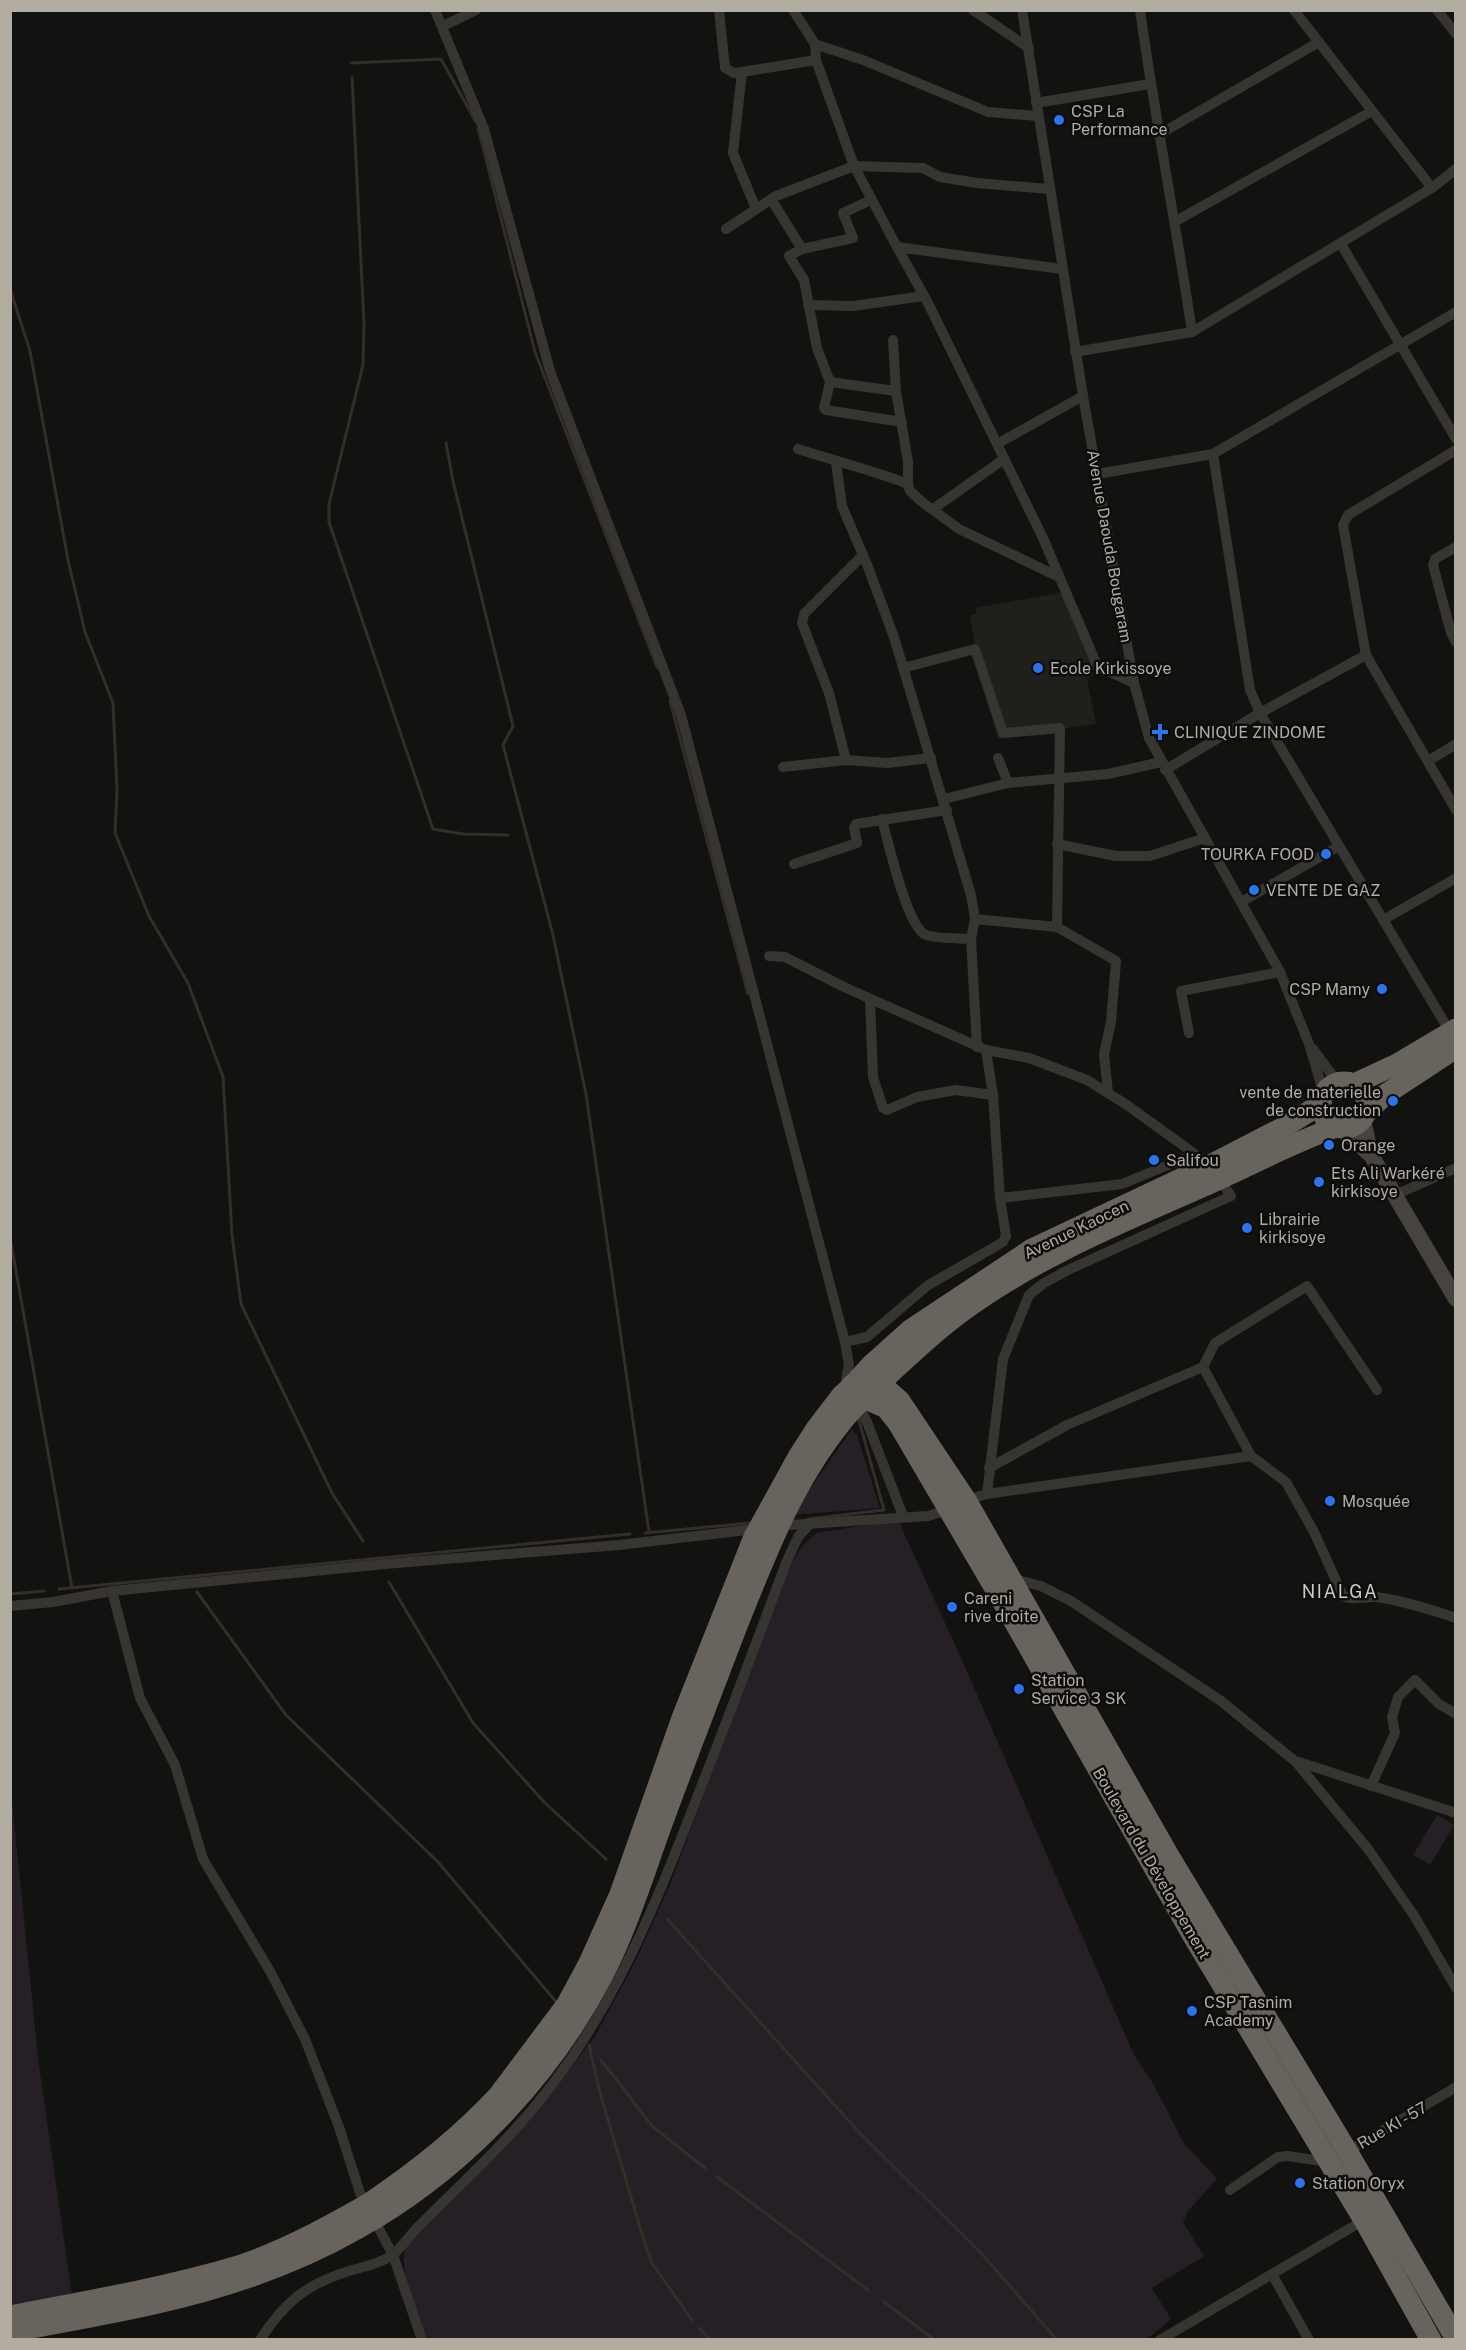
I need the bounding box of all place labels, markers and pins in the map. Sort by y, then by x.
place label: CSP La Performance [1071,102,1168,139]
marker: CSP La Performance [1052,113,1066,127]
place label: Ecole Kirkissoye [1050,659,1172,678]
marker: Ecole Kirkissoye [1031,661,1045,675]
marker: CLINIQUE ZINDOME [1151,723,1169,741]
place label: CLINIQUE ZINDOME [1174,723,1326,742]
place label: TOURKA FOOD [1201,845,1314,864]
marker: TOURKA FOOD [1319,847,1333,861]
place label: VENTE DE GAZ [1266,881,1381,900]
marker: VENTE DE GAZ [1247,883,1261,897]
place label: CSP Mamy [1289,980,1370,999]
marker: CSP Mamy [1375,982,1389,996]
place label: vente de materielle de construction [1239,1083,1381,1120]
marker: vente de materielle de construction [1386,1094,1400,1108]
place label: Orange [1341,1136,1395,1155]
marker: Orange [1322,1138,1336,1152]
place label: Salifou [1166,1151,1219,1170]
marker: Salifou [1147,1153,1161,1167]
place label: Ets Ali Warkéré kirkisoye [1331,1164,1445,1201]
marker: Ets Ali Warkéré kirkisoye [1312,1175,1326,1189]
place label: Librairie kirkisoye [1259,1210,1326,1247]
marker: Librairie kirkisoye [1240,1221,1254,1235]
place label: Mosquée [1342,1492,1410,1511]
marker: Mosquée [1323,1494,1337,1508]
place label: Careni rive droite [964,1589,1039,1626]
marker: Careni rive droite [945,1600,959,1614]
place label: Station Service 3 SK [1031,1671,1126,1708]
marker: Station Service 3 SK [1012,1682,1026,1696]
place label: CSP Tasnim Academy [1204,1993,1292,2030]
marker: CSP Tasnim Academy [1185,2004,1199,2018]
place label: Station Oryx [1312,2174,1405,2193]
marker: Station Oryx [1293,2176,1307,2190]

